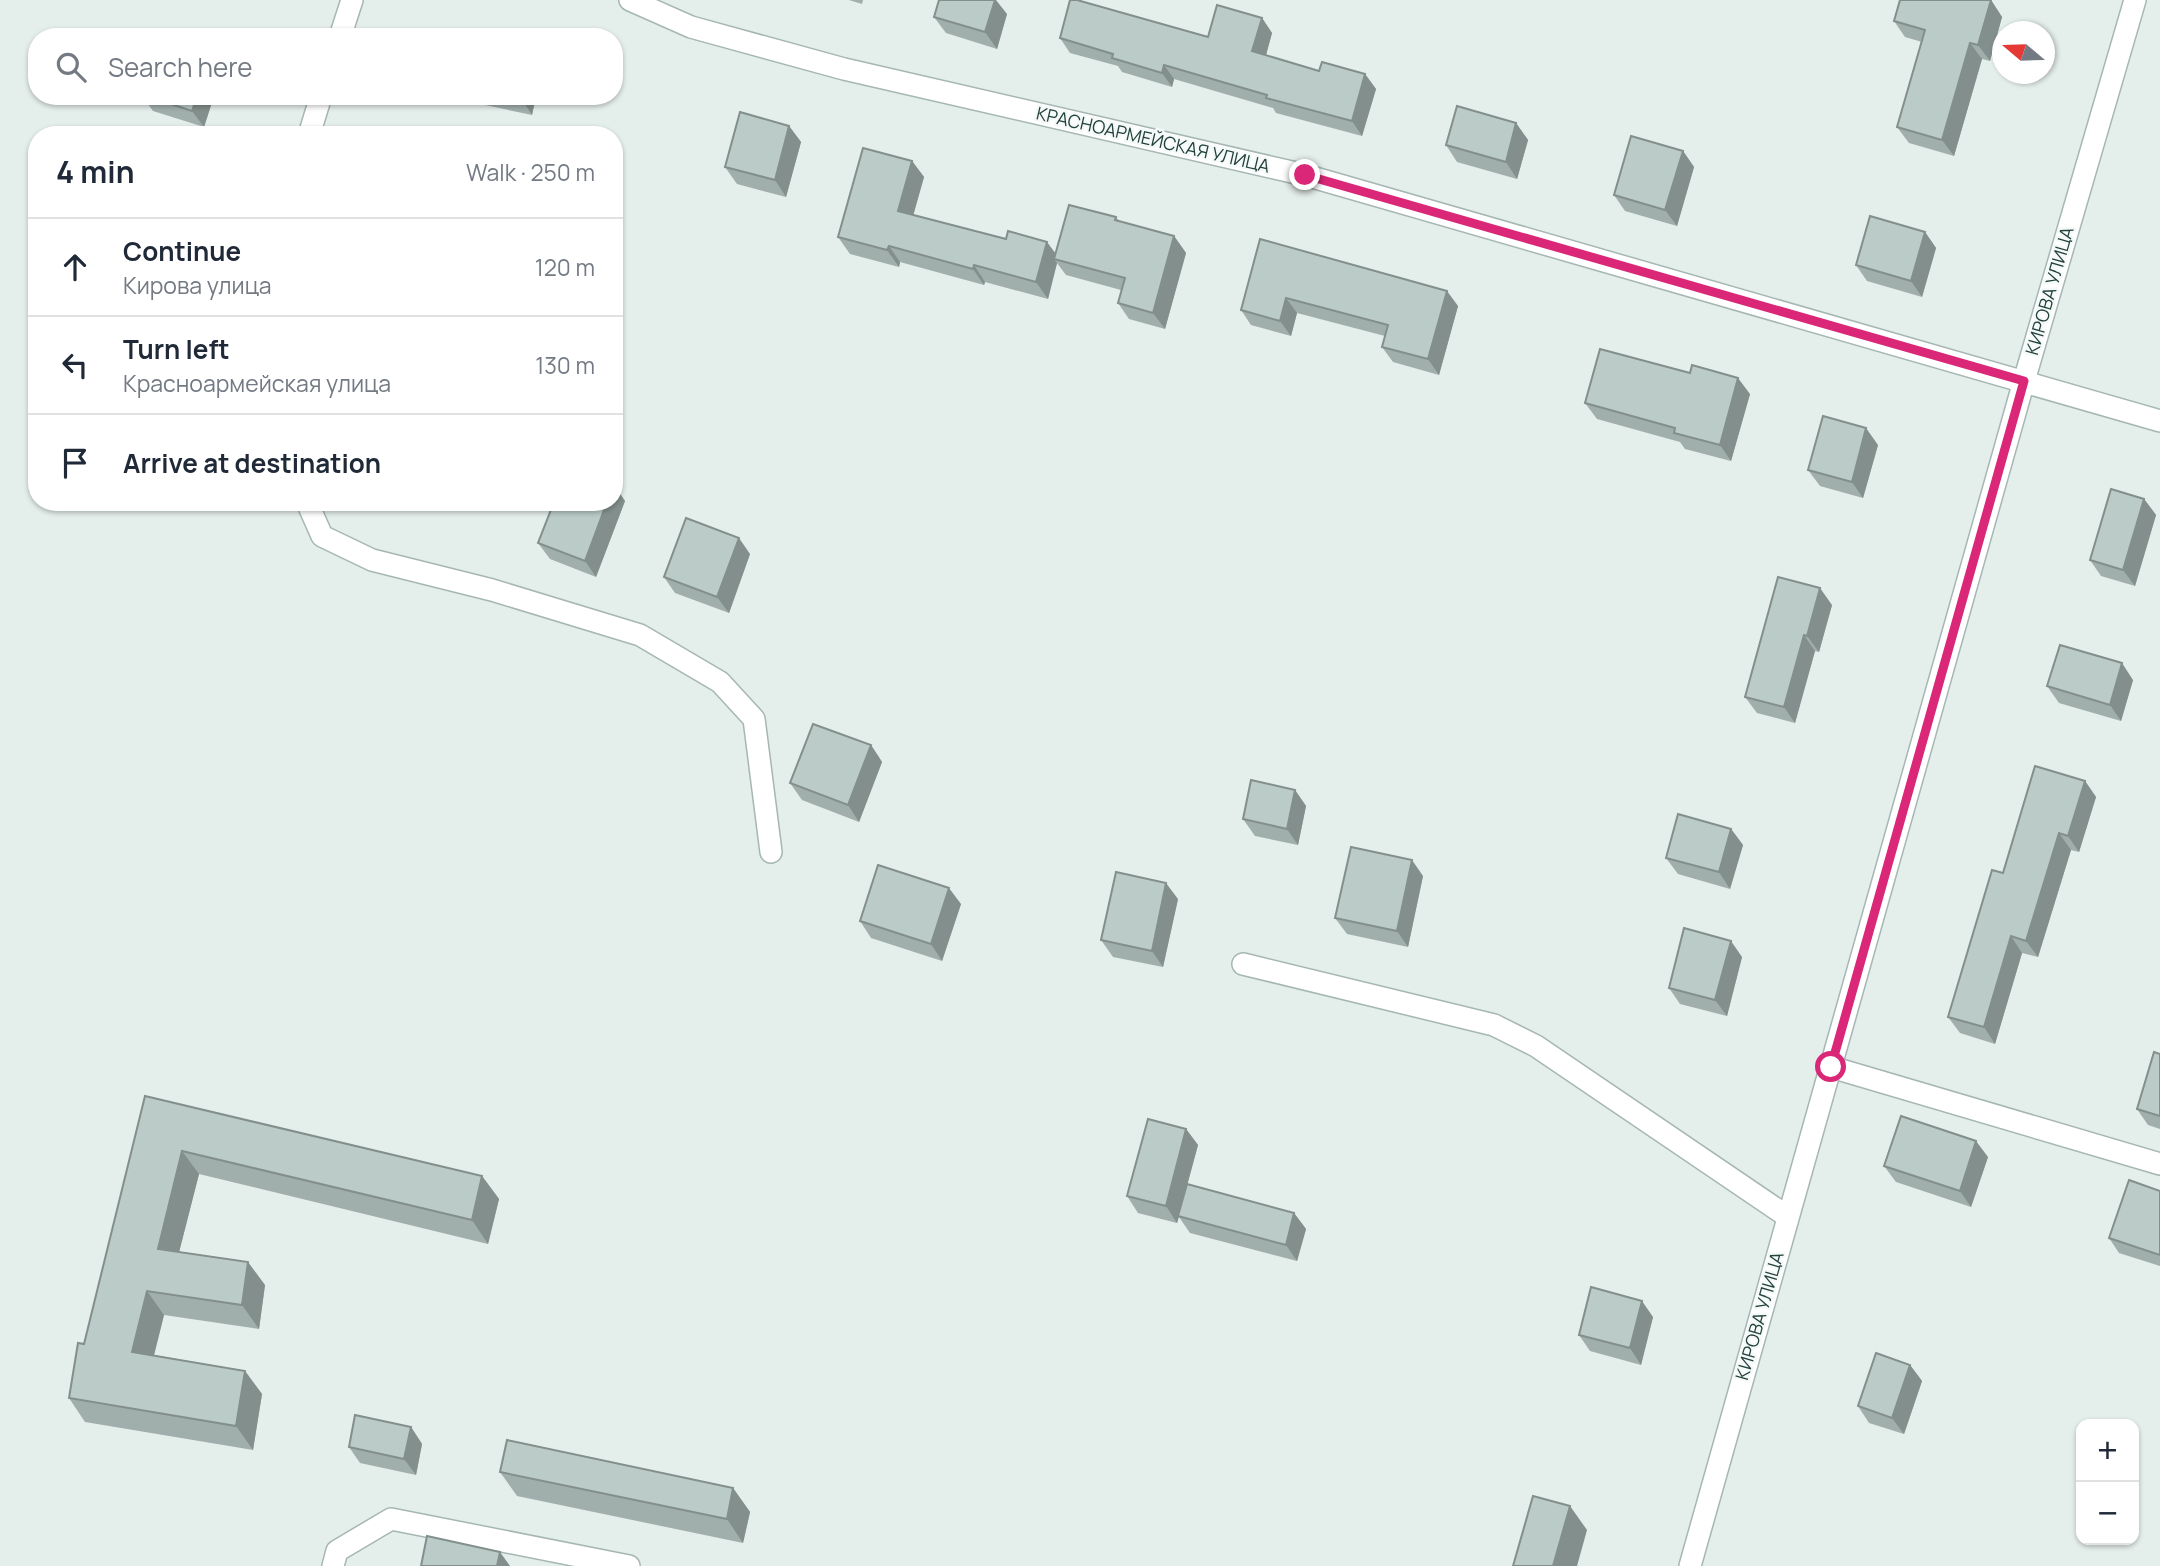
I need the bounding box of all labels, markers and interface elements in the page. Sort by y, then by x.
north arrow [1992,21,2055,84]
search box [28,28,623,105]
icon: search [52,48,90,86]
text: Search here [108,49,253,85]
street label: КРАСНОАРМЕЙСКАЯ УЛИЦА [1034,100,1273,178]
text: 4 min [56,151,134,192]
text: Walk · 250 m [466,156,595,188]
route end [1289,159,1320,190]
street label: КИРОВА УЛИЦА [2019,223,2079,358]
text: Continue [123,233,241,269]
icon: ahead [56,248,94,286]
text: 120 m [535,251,595,283]
text: Кирова улица [123,269,272,301]
text: Turn left [123,331,230,367]
icon: left [56,346,94,384]
text: 130 m [535,349,595,381]
text: Красноармейская улица [123,367,391,399]
icon: arrive [56,444,94,482]
text: Arrive at destination [123,445,381,481]
route start [1815,1051,1846,1082]
street label: КИРОВА УЛИЦА [1729,1248,1789,1383]
map controls [2076,1419,2139,1545]
button: + [2076,1419,2139,1482]
button: − [2076,1482,2139,1545]

